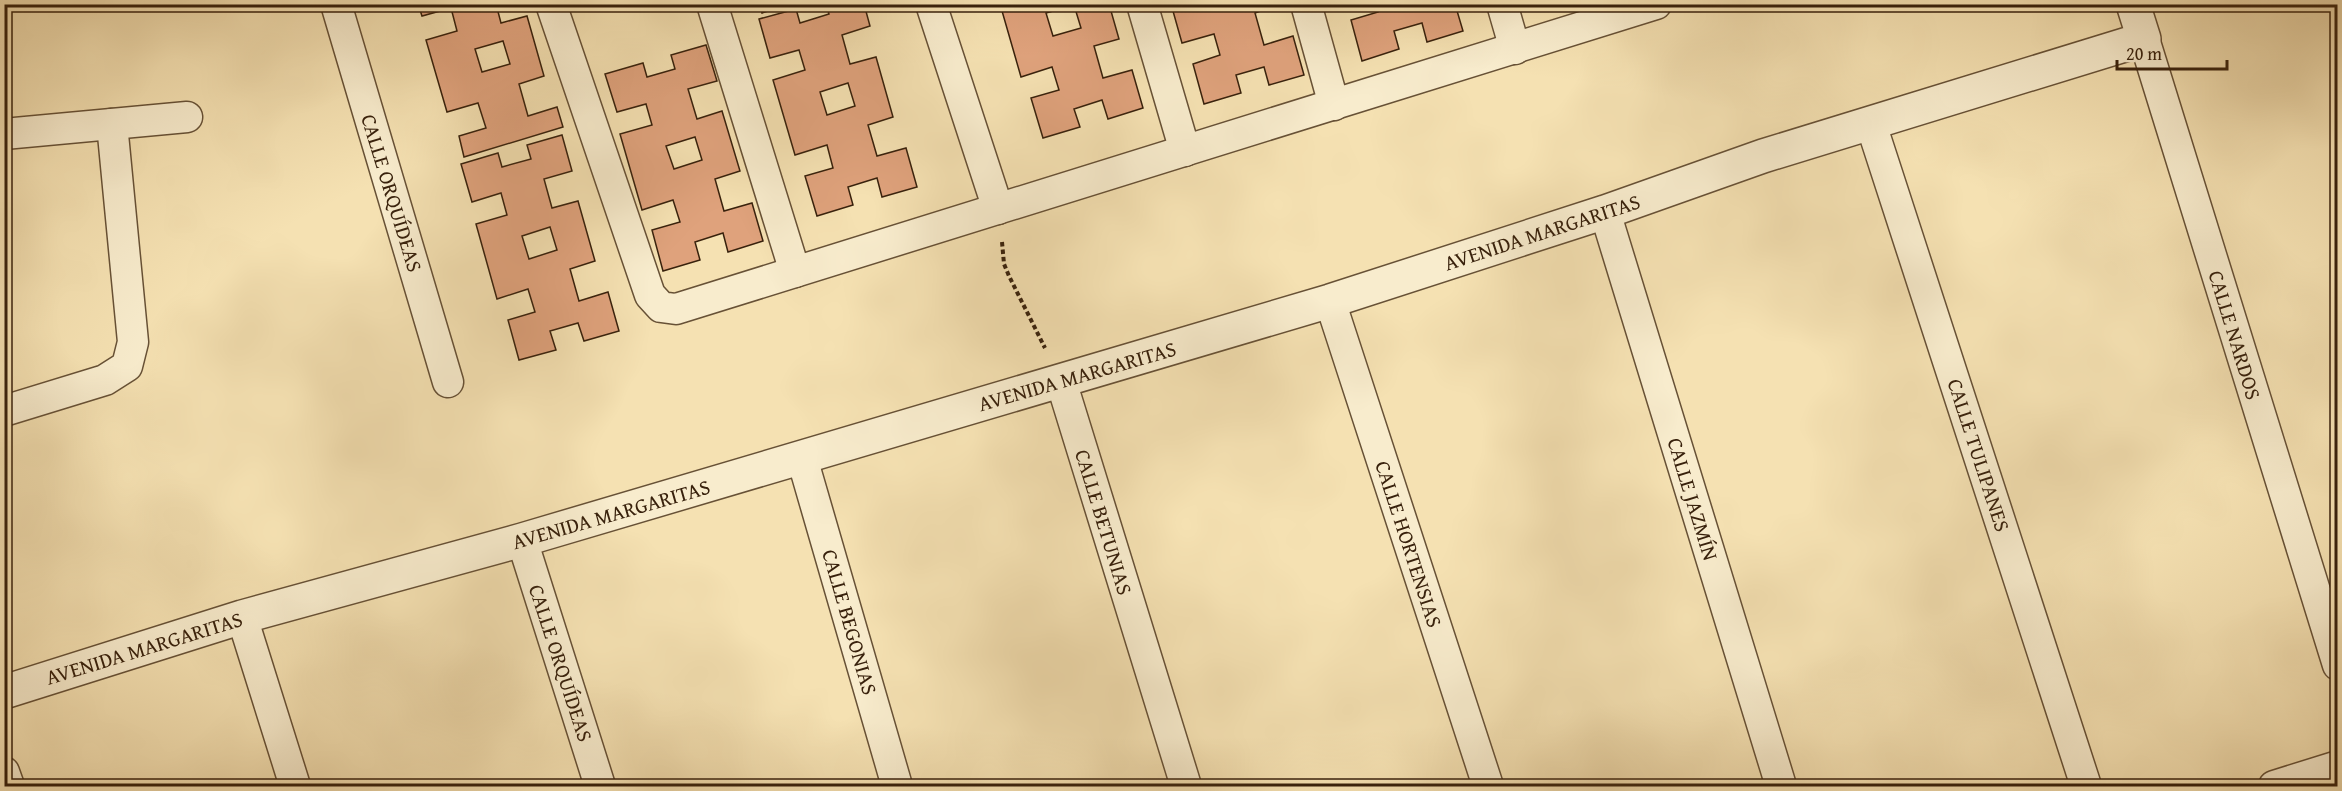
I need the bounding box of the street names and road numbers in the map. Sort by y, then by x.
street label: CALLE ORQUÍDEAS [353,110,431,276]
street label: AVENIDA MARGARITAS [1440,186,1644,278]
street label: CALLE NARDOS [2201,267,2269,403]
street label: AVENIDA MARGARITAS [974,333,1180,419]
street label: CALLE TULIPANES [1940,375,2018,535]
street label: CALLE JAZMÍN [1660,434,1726,565]
street label: CALLE BETUNIAS [1067,445,1141,599]
street label: CALLE HORTENSIAS [1367,457,1451,631]
street label: AVENIDA MARGARITAS [508,471,714,557]
street label: CALLE BEGONIAS [814,546,886,698]
street label: CALLE ORQUÍDEAS [521,580,601,746]
street label: AVENIDA MARGARITAS [42,603,246,693]

